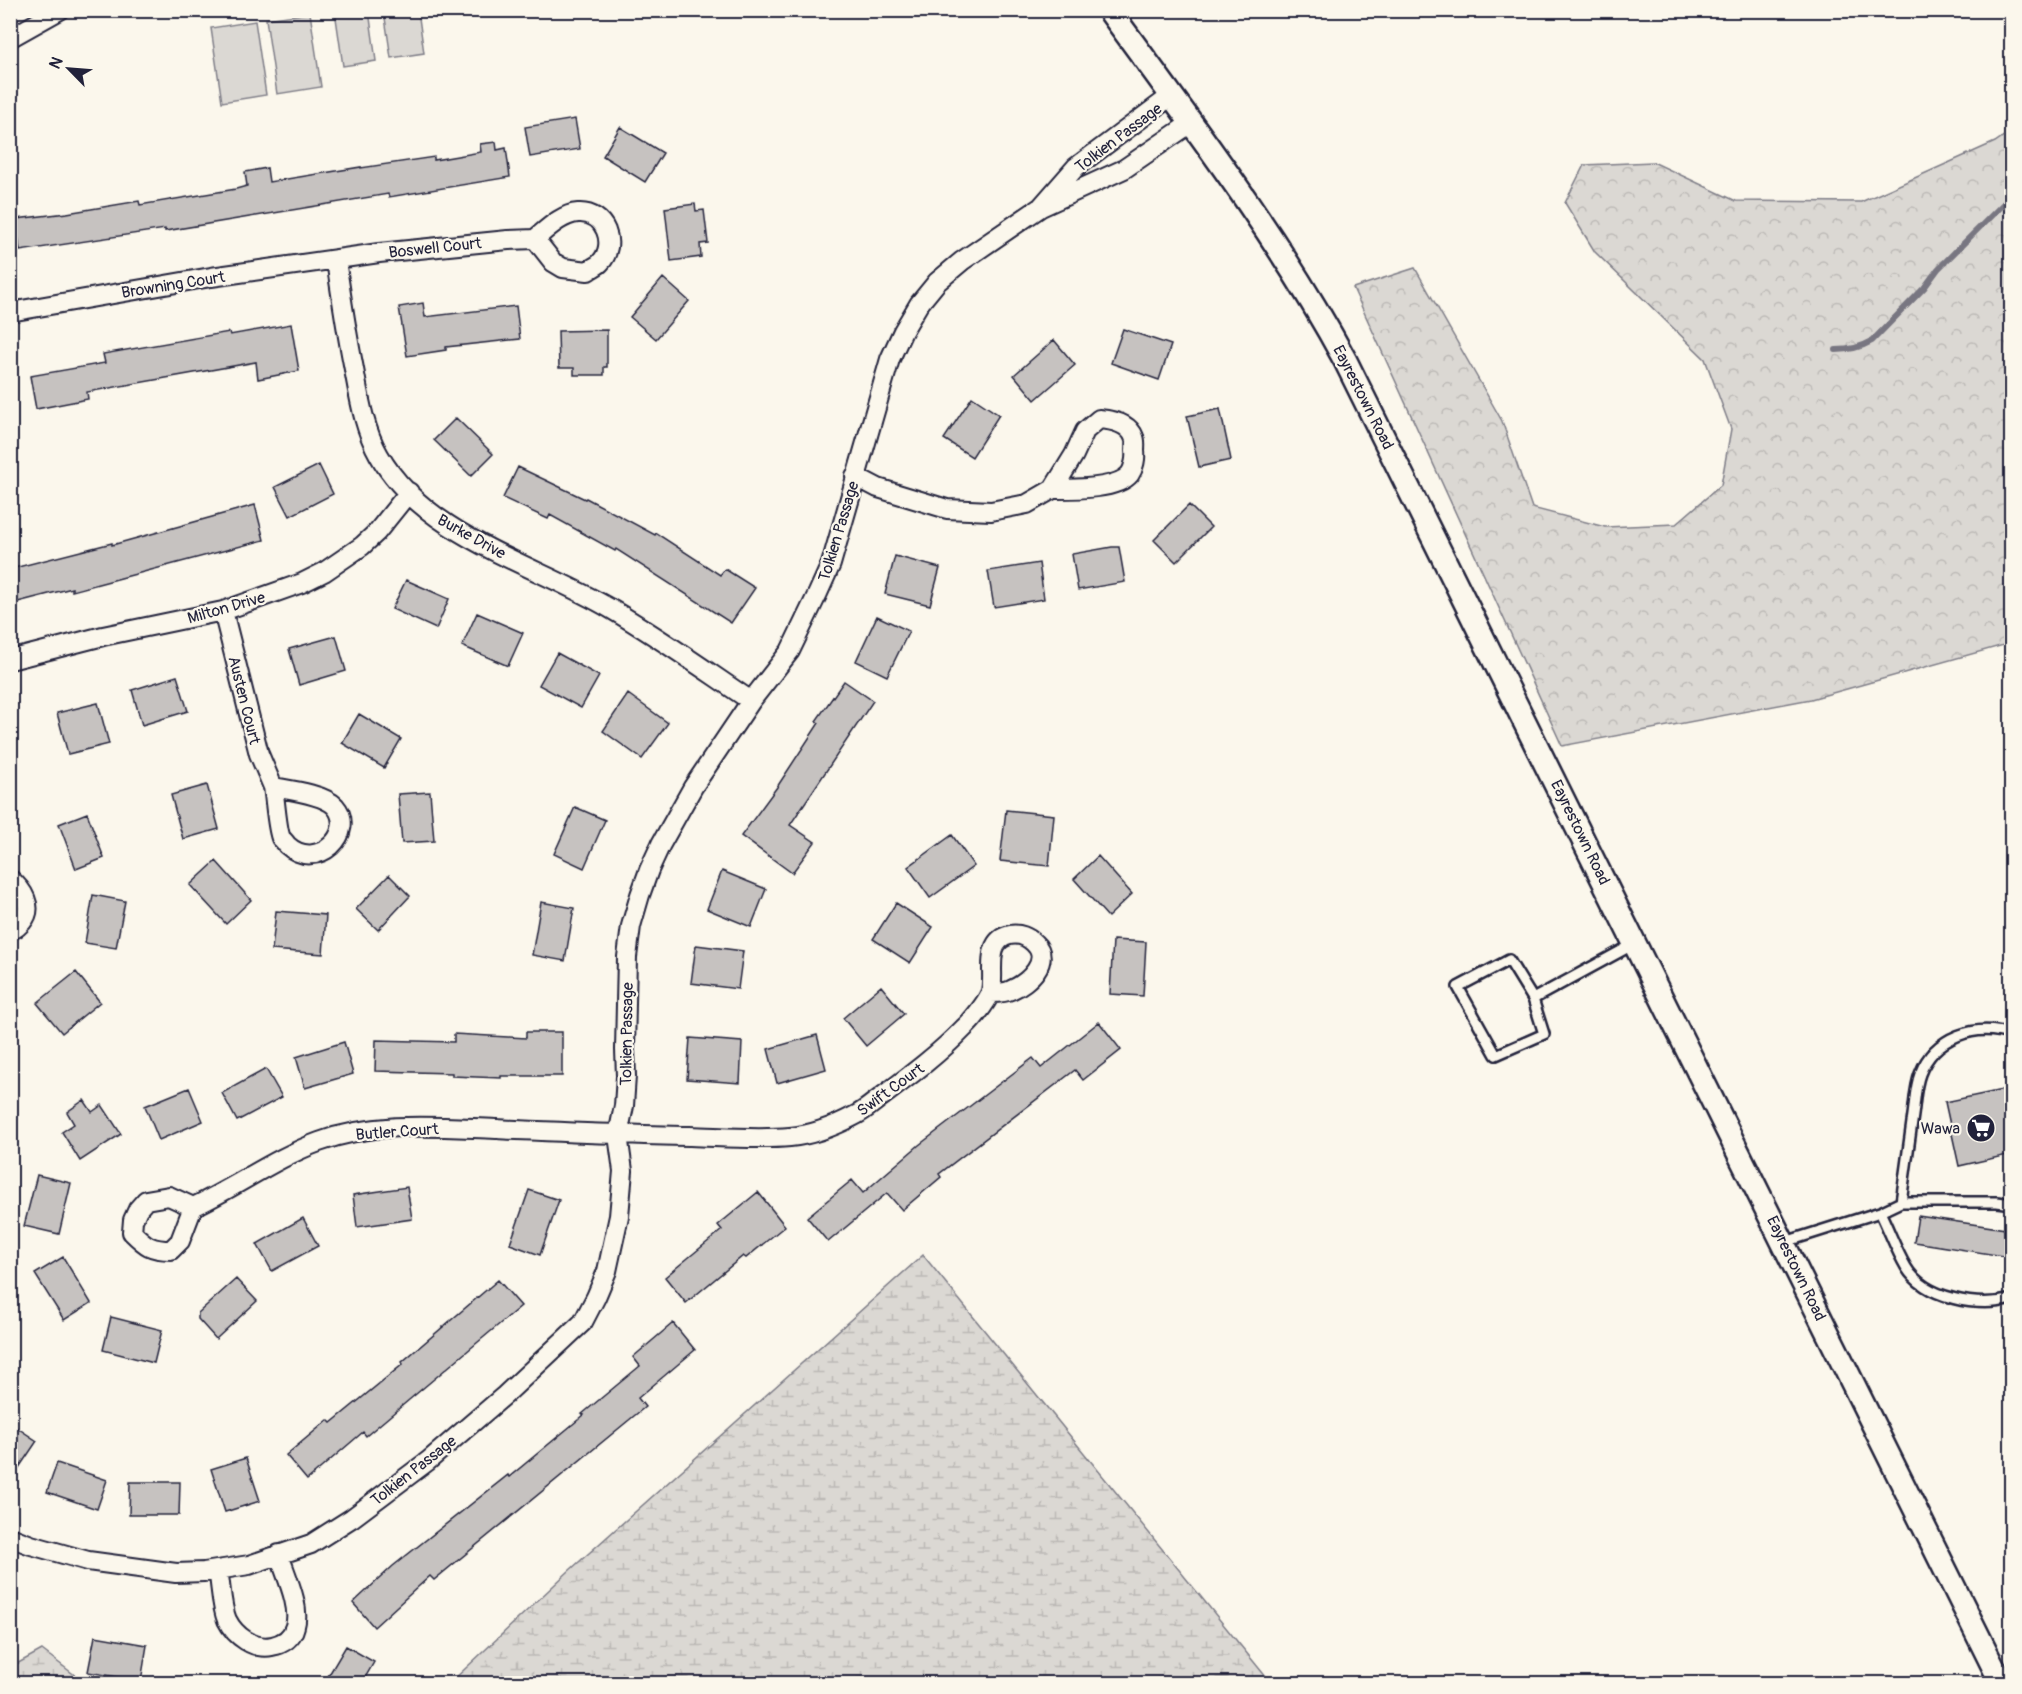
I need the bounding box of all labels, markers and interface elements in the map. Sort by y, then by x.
north arrow [39,39,99,99]
text: N [45,54,68,72]
street label: Tolkien Passage [1071,99,1166,177]
street label: Boswell Court [388,233,483,263]
street label: Browning Court [120,267,227,303]
street label: Eayrestown Road [1328,342,1398,453]
street label: Tolkien Passage [814,479,864,584]
street label: Burke Drive [434,510,509,564]
street label: Milton Drive [185,587,267,629]
street label: Austen Court [223,654,265,747]
street label: Eayrestown Road [1546,777,1614,888]
street label: Tolkien Passage [616,982,638,1086]
street label: Swift Court [853,1058,928,1121]
supermarket icon: Wawa [1965,1112,1997,1144]
street label: Butler Court [355,1119,440,1145]
place label: Wawa [1921,1119,1960,1139]
street label: Eayrestown Road [1762,1213,1830,1324]
street label: Tolkien Passage [367,1431,461,1511]

